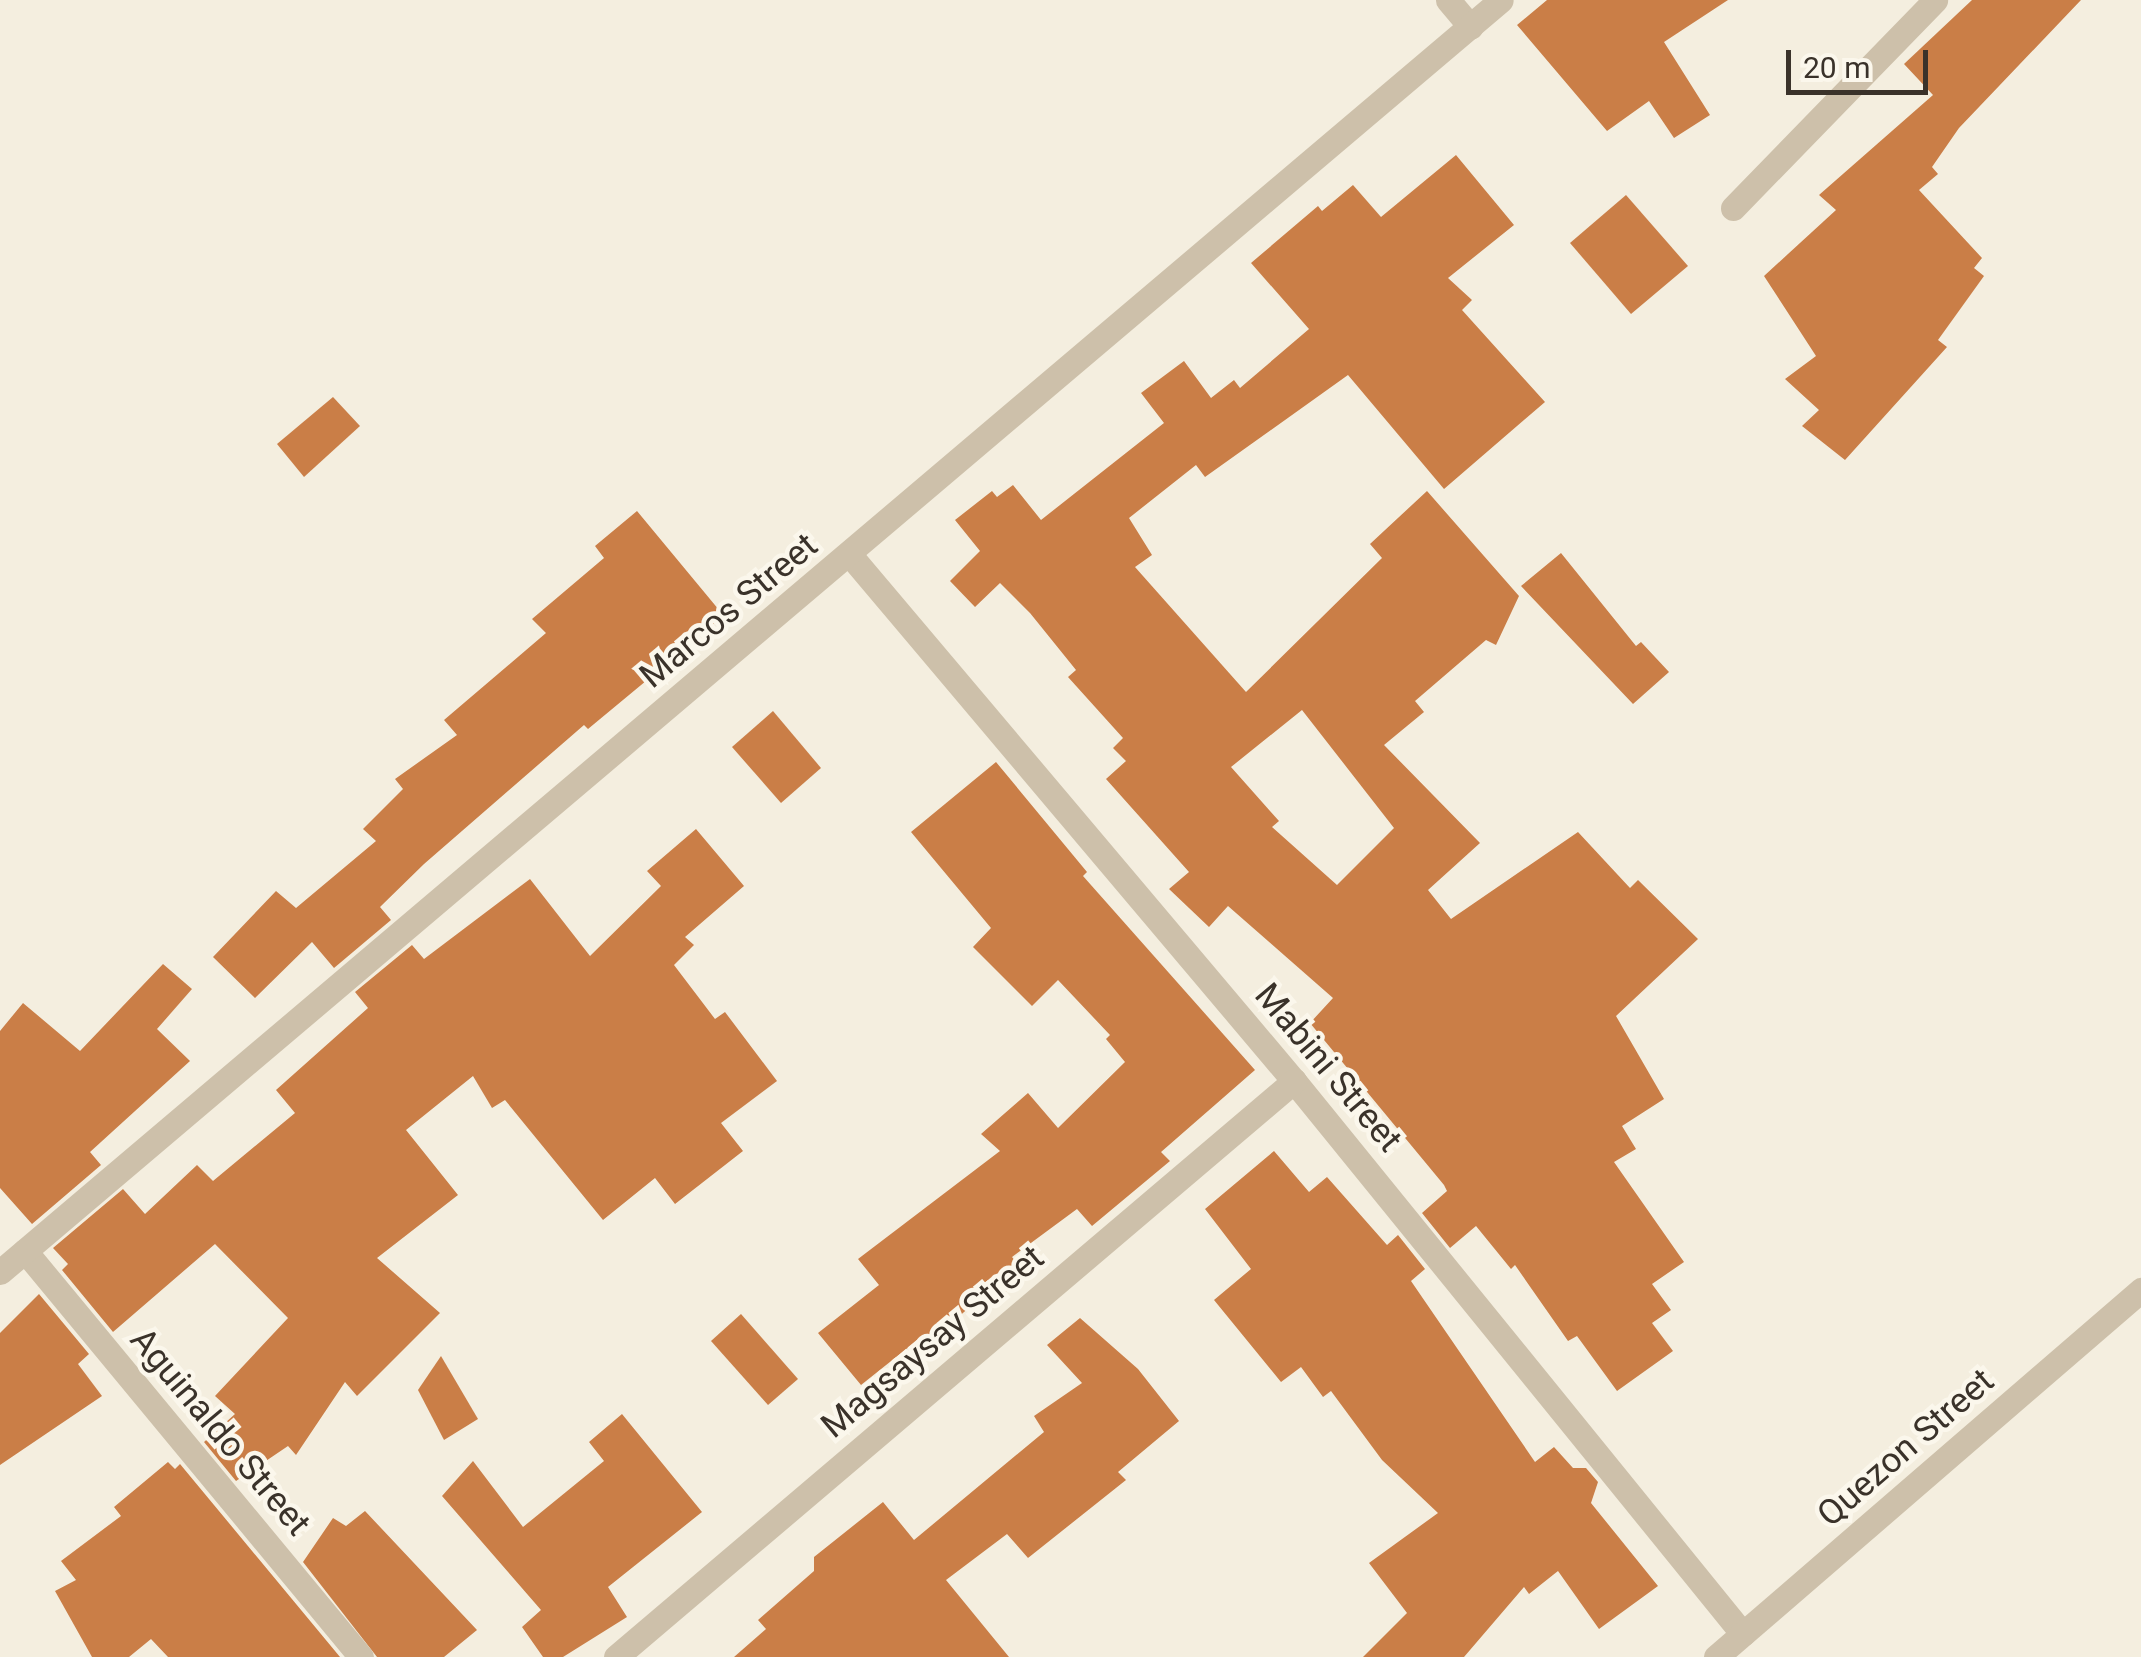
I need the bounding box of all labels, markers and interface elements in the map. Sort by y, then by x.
scale bar [1791,30,1934,92]
text: 20 m [1803,50,1870,85]
street label: Marcos Street [632,525,826,697]
street label: Mabini Street [1246,975,1410,1161]
street label: Magsaysay Street [813,1237,1053,1447]
street label: Aguinaldo Street [121,1320,319,1544]
street label: Quezon Street [1809,1360,2003,1536]

